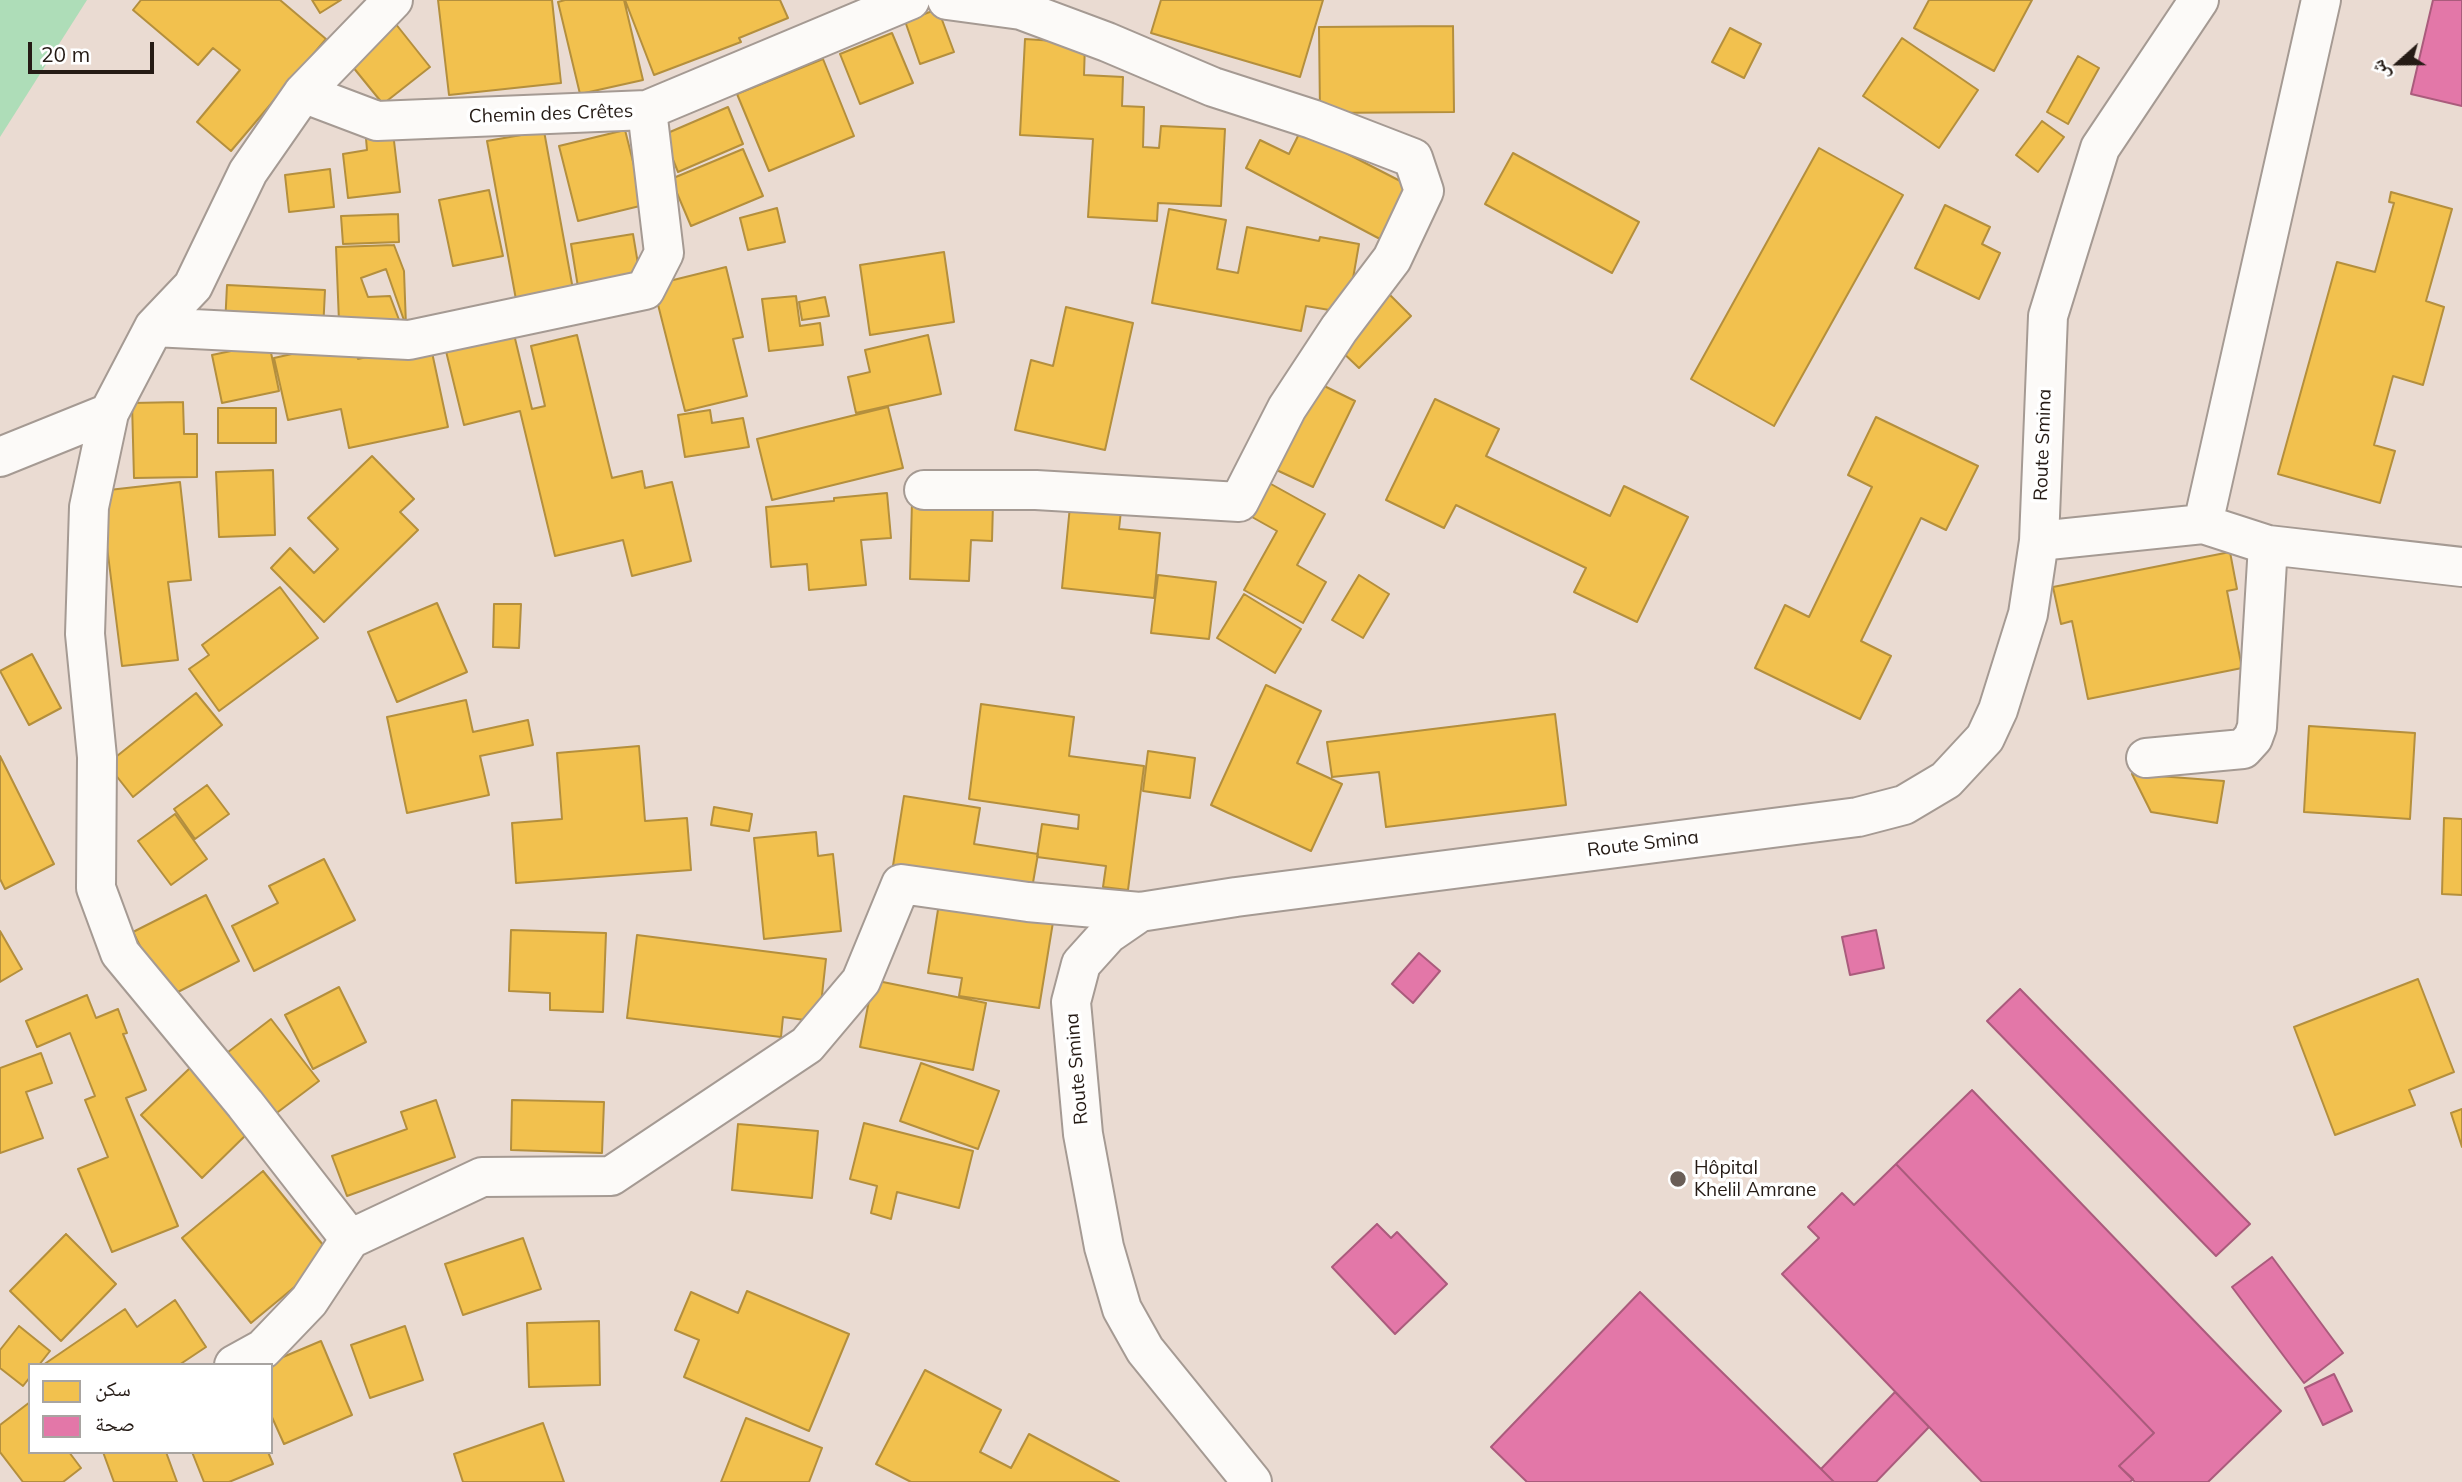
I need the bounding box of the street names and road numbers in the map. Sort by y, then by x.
street label: Chemin des Crêtes [469,100,633,128]
street label: Route Smina [2030,389,2056,501]
street label: Route Smina [1586,826,1700,862]
street label: Route Smina [1061,1012,1093,1126]

